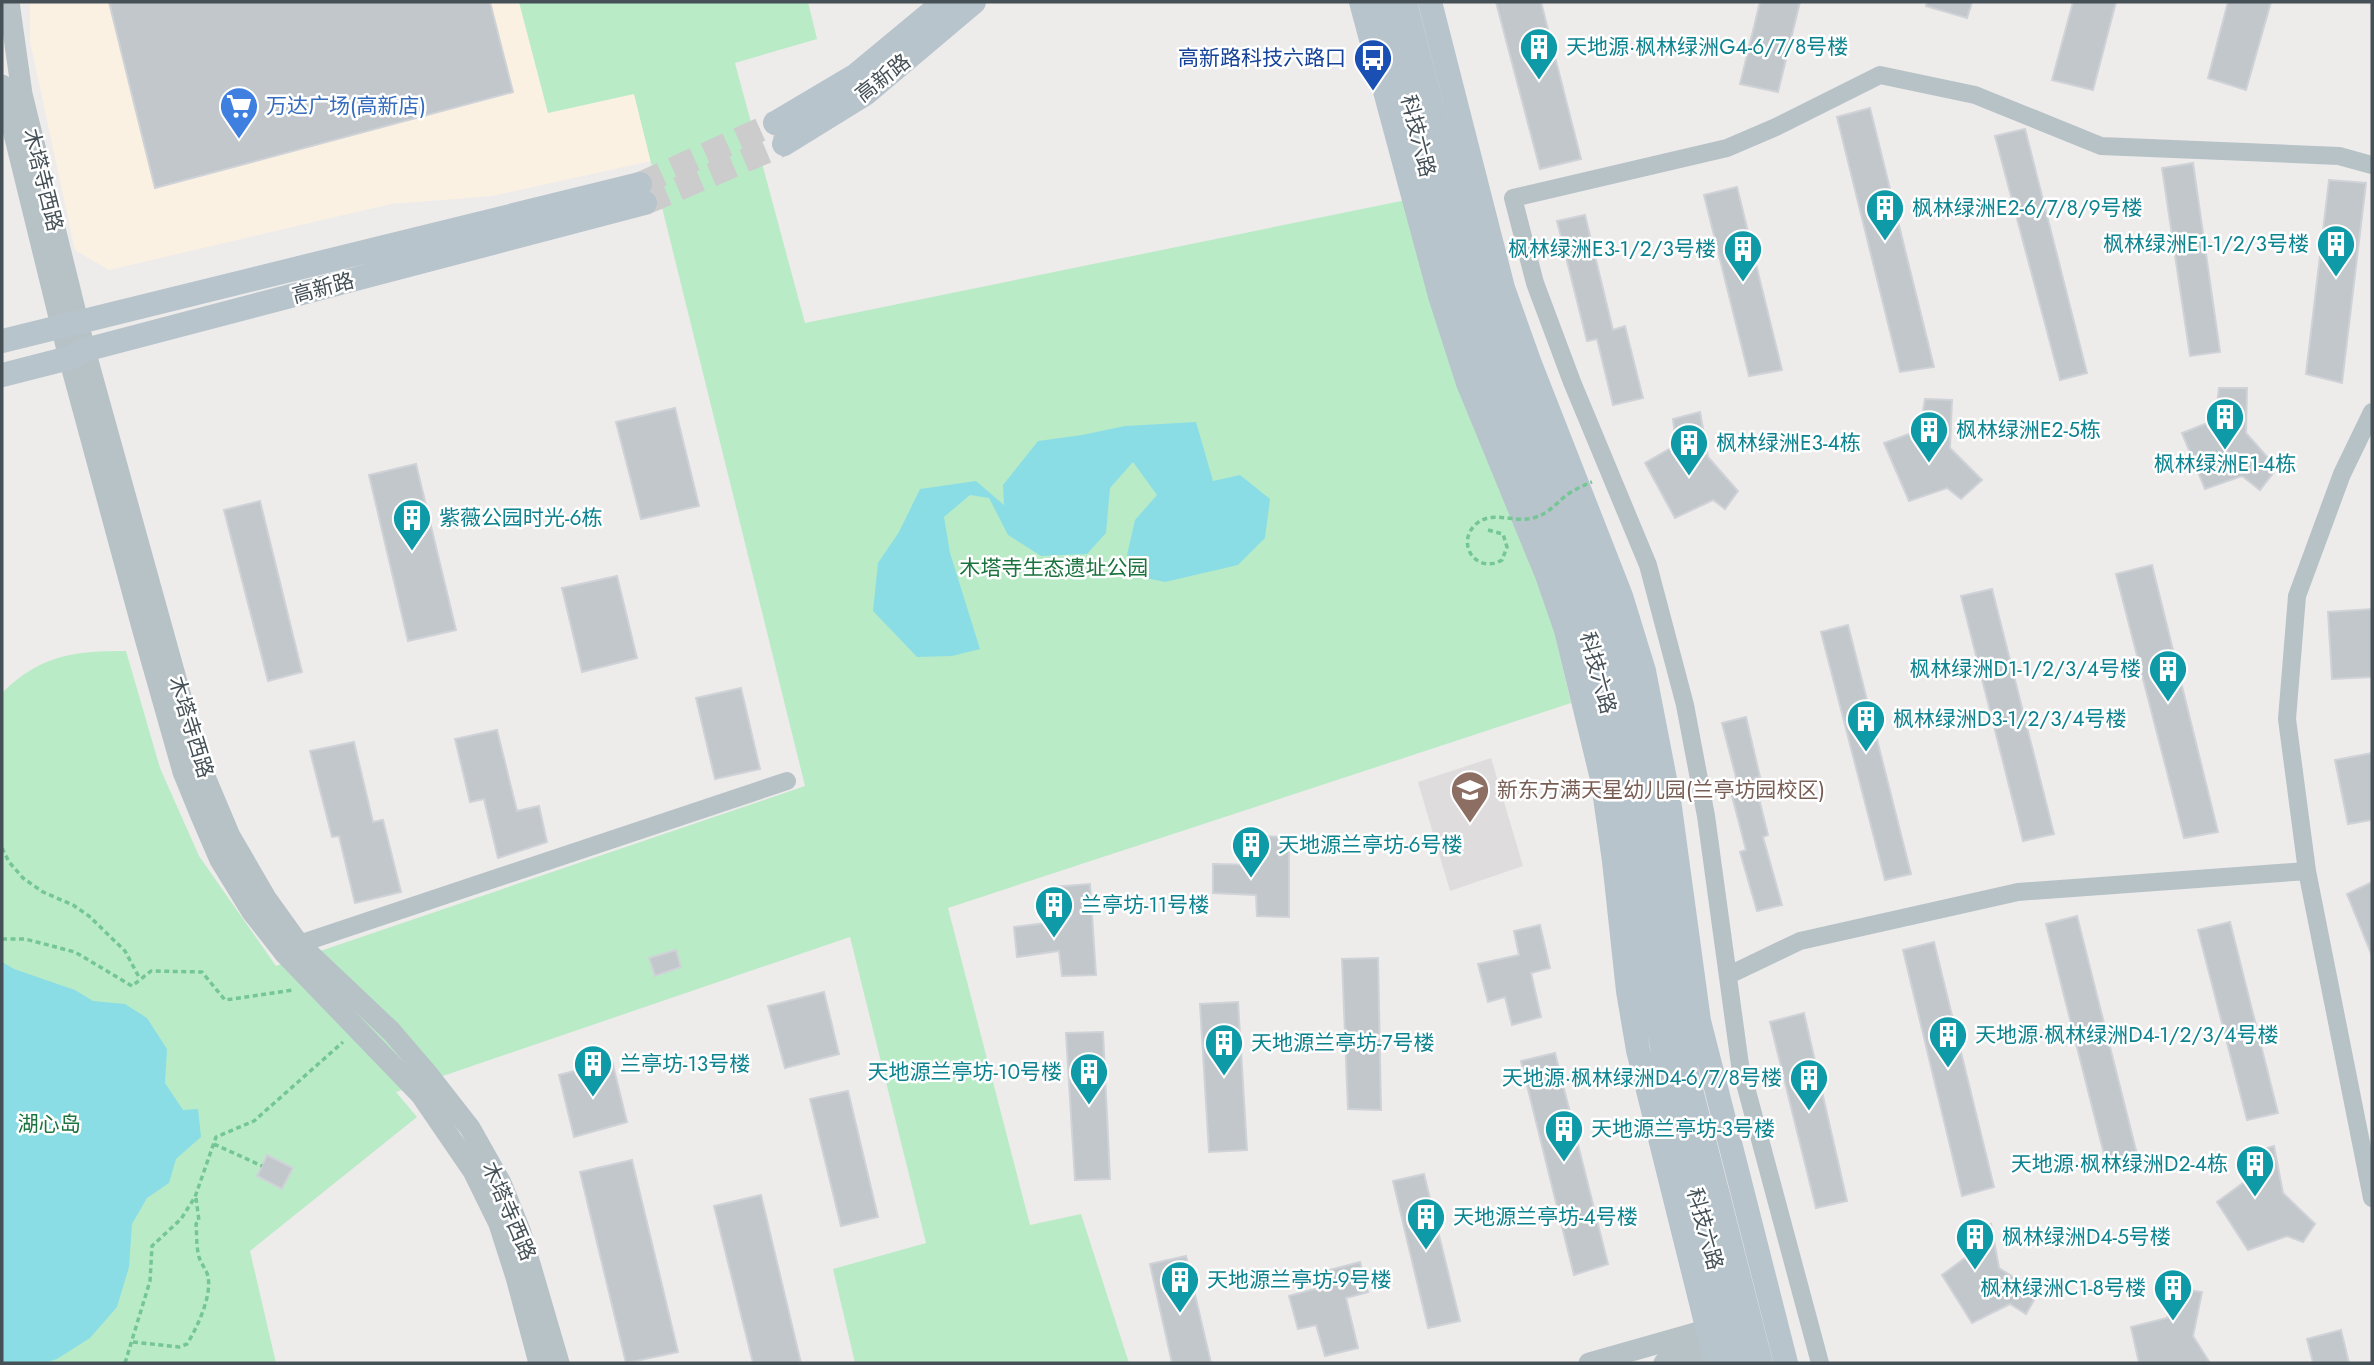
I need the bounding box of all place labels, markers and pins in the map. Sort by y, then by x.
building icon: 天地源·枫林绿洲G4-6/7/8号楼 [1518,26,1560,81]
place label: 天地源·枫林绿洲G4-6/7/8号楼 [1566,32,1848,62]
bus stop icon: 高新路科技六路口 [1352,37,1394,92]
place label: 高新路科技六路口 [1178,43,1346,73]
supermarket icon: 万达广场(高新店) [218,85,260,140]
place label: 万达广场(高新店) [266,91,426,121]
building icon: 枫林绿洲E2-6/7/8/9号楼 [1864,187,1906,242]
place label: 枫林绿洲E2-6/7/8/9号楼 [1912,193,2143,223]
building icon: 枫林绿洲E1-1/2/3号楼 [2315,223,2357,278]
building icon: 枫林绿洲E3-1/2/3号楼 [1722,228,1764,283]
place label: 枫林绿洲E1-1/2/3号楼 [2103,229,2309,259]
place label: 枫林绿洲E3-1/2/3号楼 [1508,234,1716,264]
building icon: 枫林绿洲E1-4栋 [2204,396,2246,451]
building icon: 枫林绿洲E2-5栋 [1908,409,1950,464]
place label: 枫林绿洲E2-5栋 [1956,415,2101,445]
building icon: 枫林绿洲E3-4栋 [1668,422,1710,477]
place label: 枫林绿洲E3-4栋 [1716,428,1861,458]
place label: 枫林绿洲E1-4栋 [2154,449,2296,479]
building icon: 紫薇公园时光-6栋 [391,497,433,552]
place label: 紫薇公园时光-6栋 [439,503,603,533]
building icon: 枫林绿洲D1-1/2/3/4号楼 [2147,648,2189,703]
place label: 枫林绿洲D1-1/2/3/4号楼 [1910,654,2141,684]
building icon: 枫林绿洲D3-1/2/3/4号楼 [1845,698,1887,753]
place label: 枫林绿洲D3-1/2/3/4号楼 [1893,704,2126,734]
school or university icon: 新东方满天星幼儿园(兰亭坊园校区) [1449,769,1491,824]
place label: 新东方满天星幼儿园(兰亭坊园校区) [1497,775,1825,805]
building icon: 天地源兰亭坊-6号楼 [1230,824,1272,879]
place label: 天地源兰亭坊-6号楼 [1278,830,1463,860]
building icon: 兰亭坊-11号楼 [1033,884,1075,939]
place label: 兰亭坊-11号楼 [1081,890,1209,920]
building icon: 天地源·枫林绿洲D4-1/2/3/4号楼 [1927,1014,1969,1069]
place label: 天地源·枫林绿洲D4-1/2/3/4号楼 [1975,1020,2278,1050]
building icon: 天地源兰亭坊-7号楼 [1203,1022,1245,1077]
place label: 天地源兰亭坊-7号楼 [1251,1028,1434,1058]
building icon: 兰亭坊-13号楼 [572,1043,614,1098]
place label: 兰亭坊-13号楼 [620,1049,750,1079]
building icon: 天地源兰亭坊-10号楼 [1068,1051,1110,1106]
place label: 天地源兰亭坊-10号楼 [868,1057,1062,1087]
building icon: 天地源·枫林绿洲D4-6/7/8号楼 [1788,1057,1830,1112]
place label: 天地源·枫林绿洲D4-6/7/8号楼 [1502,1063,1782,1093]
building icon: 天地源兰亭坊-3号楼 [1543,1108,1585,1163]
place label: 天地源兰亭坊-3号楼 [1591,1114,1775,1144]
building icon: 天地源·枫林绿洲D2-4栋 [2234,1143,2276,1198]
place label: 天地源·枫林绿洲D2-4栋 [2011,1149,2228,1179]
building icon: 天地源兰亭坊-4号楼 [1405,1196,1447,1251]
place label: 天地源兰亭坊-4号楼 [1453,1202,1638,1232]
building icon: 枫林绿洲D4-5号楼 [1954,1216,1996,1271]
place label: 枫林绿洲D4-5号楼 [2002,1222,2171,1252]
building icon: 天地源兰亭坊-9号楼 [1159,1259,1201,1314]
place label: 天地源兰亭坊-9号楼 [1207,1265,1392,1295]
building icon: 枫林绿洲C1-8号楼 [2152,1267,2194,1322]
place label: 枫林绿洲C1-8号楼 [1980,1273,2146,1303]

